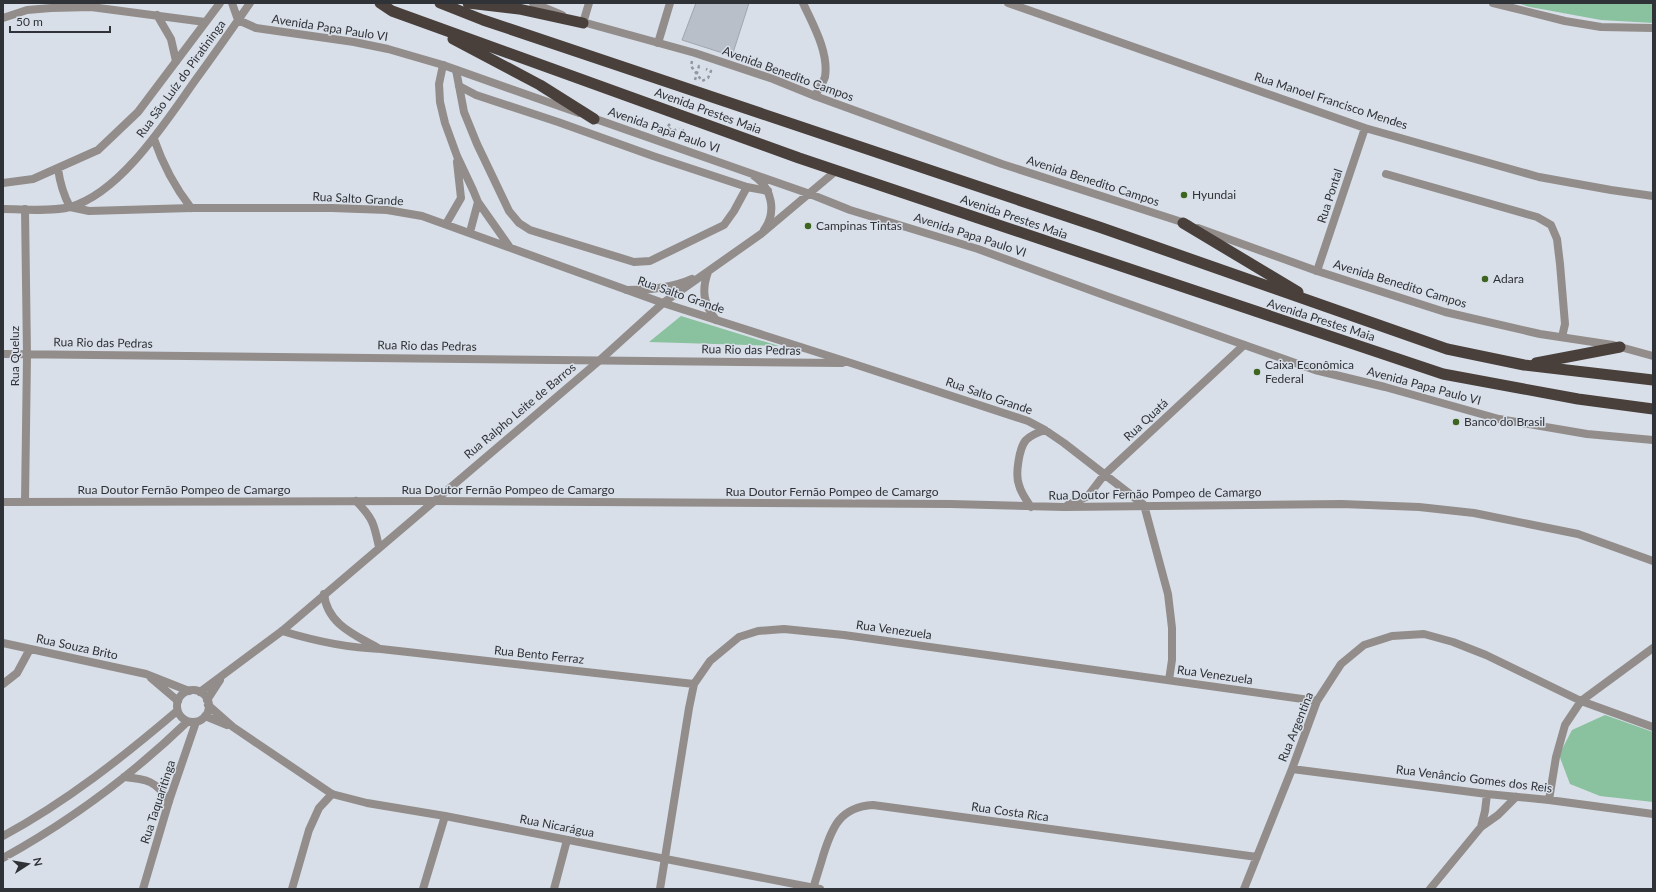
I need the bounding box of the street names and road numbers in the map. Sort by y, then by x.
street label: Avenida Papa Paulo VI [271,11,389,44]
street label: Rua São Luíz do Piratininga [133,17,228,140]
street label: Avenida Benedito Campos [720,43,856,104]
street label: Rua Manoel Francisco Mendes [1253,69,1410,132]
street label: Avenida Prestes Maia [653,84,764,137]
street label: Avenida Papa Paulo VI [606,103,722,156]
street label: Avenida Benedito Campos [1025,152,1161,209]
street label: Rua Pontal [1314,167,1345,225]
street label: Rua Salto Grande [312,189,404,208]
street label: Avenida Prestes Maia [958,191,1070,242]
street label: Avenida Papa Paulo VI [912,209,1028,260]
street label: Avenida Benedito Campos [1332,256,1469,311]
street label: Rua Salto Grande [636,273,727,316]
street label: Avenida Prestes Maia [1265,295,1377,344]
street label: Rua Queluz [7,325,22,386]
street label: Rua Rio das Pedras [53,334,153,351]
street label: Rua Rio das Pedras [377,337,477,354]
street label: Rua Rio das Pedras [701,341,801,358]
street label: Rua Ralpho Leite de Barros [461,359,579,462]
street label: Avenida Papa Paulo VI [1365,363,1483,408]
street label: Rua Salto Grande [944,374,1035,417]
street label: Rua Quatá [1120,395,1171,444]
street label: Rua Doutor Fernão Pompeo de Camargo [78,482,291,497]
street label: Rua Doutor Fernão Pompeo de Camargo [402,482,615,497]
street label: Rua Doutor Fernão Pompeo de Camargo [726,484,939,499]
street label: Rua Doutor Fernão Pompeo de Camargo [1048,484,1262,503]
street label: Rua Venezuela [855,617,933,642]
street label: Rua Souza Brito [35,631,120,663]
street label: Rua Bento Ferraz [493,642,585,667]
street label: Rua Venezuela [1176,662,1254,687]
street label: Rua Argentina [1275,690,1316,764]
street label: Rua Taquaritinga [137,758,178,846]
street label: Rua Venâncio Gomes dos Reis [1395,761,1553,796]
street label: Rua Costa Rica [970,799,1050,824]
street label: Rua Nicarágua [518,811,596,840]

